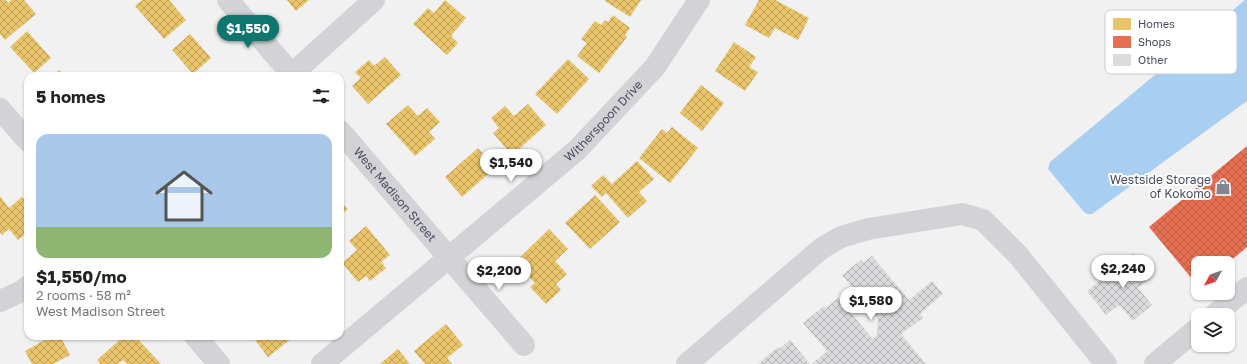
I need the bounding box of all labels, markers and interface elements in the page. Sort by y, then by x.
legend [1105,10,1237,74]
pin: $1,550 [215,15,281,49]
text: Homes [1138,17,1175,30]
text: $1,550 [226,20,270,36]
text: Shops [1138,35,1171,48]
text: Other [1138,53,1169,66]
street label: Witherspoon Drive [561,77,646,165]
icon: filters [310,85,332,107]
text: 5 homes [36,86,106,107]
street label: West Madison Street [351,144,440,245]
pin: $1,540 [478,149,544,183]
text: $1,540 [489,154,533,170]
icon: home [148,160,220,232]
place label: Westside Storage of Kokomo [1110,172,1211,201]
shop icon: Westside Storage of Kokomo [1214,178,1232,196]
pin: $2,240 [1090,255,1156,289]
north arrow [1191,256,1235,300]
map controls [1191,256,1235,352]
pin: $2,200 [466,257,532,291]
text: $2,240 [1100,260,1146,276]
text: $2,200 [476,262,522,278]
text: $1,550/mo [36,266,127,287]
text: 2 rooms · 58 m² [36,287,131,303]
pin: $1,580 [838,287,904,321]
text: $1,580 [849,292,893,308]
text: West Madison Street [36,303,165,319]
button: layers [1191,308,1235,352]

